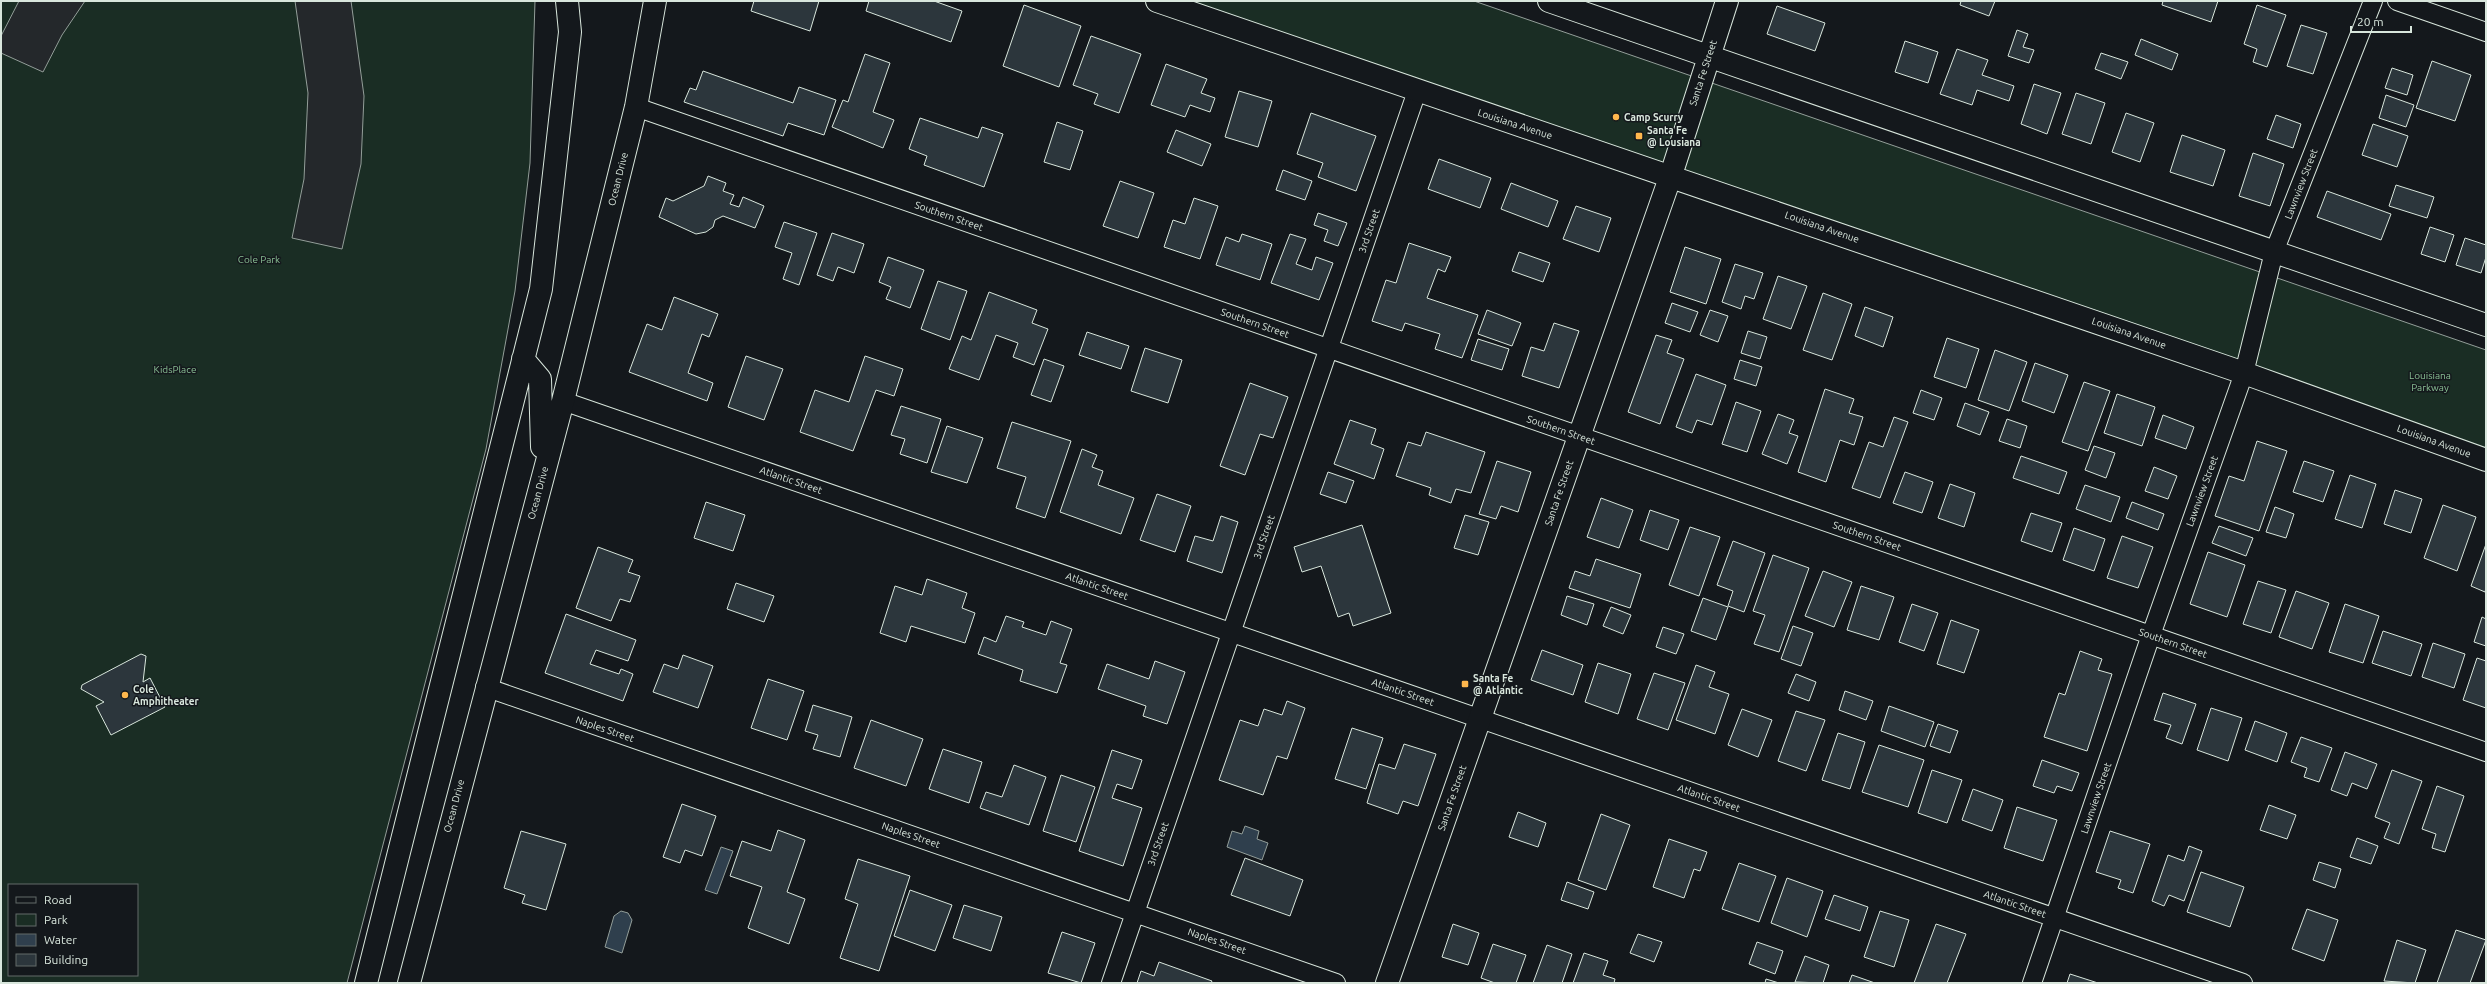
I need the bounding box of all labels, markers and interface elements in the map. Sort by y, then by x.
scale bar [2351,8,2411,34]
text: 20 m [2357,15,2384,28]
street label: Santa Fe Street [1687,39,1719,107]
street label: Louisiana Avenue [1476,107,1554,141]
marker: Camp Scurry [1611,112,1621,122]
place label: Camp Scurry [1624,112,1684,123]
place label: Santa Fe @ Lousiana [1647,125,1701,148]
marker: Santa Fe @ Lousiana [1634,131,1644,141]
street label: Lawnview Street [2283,147,2320,221]
street label: Ocean Drive [606,151,630,207]
street label: Southern Street [913,199,985,233]
street label: 3rd Street [1356,208,1382,254]
street label: Louisiana Avenue [1783,209,1861,245]
park label: Cole Park [238,254,280,265]
street label: Southern Street [1219,306,1291,340]
street label: Louisiana Avenue [2090,315,2168,351]
park label: KidsPlace [154,364,196,375]
park label: Louisiana Parkway [2409,370,2451,393]
street label: Southern Street [1525,413,1597,447]
street label: Louisiana Avenue [2396,423,2472,459]
street label: Lawnview Street [2184,454,2220,528]
street label: Santa Fe Street [1543,459,1575,527]
street label: Atlantic Street [758,464,824,496]
street label: Ocean Drive [526,465,550,521]
street label: 3rd Street [1251,514,1277,560]
street label: Southern Street [1831,519,1903,553]
street label: Atlantic Street [1064,570,1130,602]
street label: Southern Street [2137,626,2209,660]
place label: Santa Fe @ Atlantic [1473,673,1523,696]
street label: Atlantic Street [1370,676,1436,708]
marker: Santa Fe @ Atlantic [1460,679,1470,689]
place label: Cole Amphitheater [133,684,200,707]
marker: Cole Amphitheater [120,690,130,700]
street label: Naples Street [574,714,636,744]
street label: Lawnview Street [2079,761,2113,835]
street label: Santa Fe Street [1436,764,1468,832]
street label: Ocean Drive [442,778,466,834]
street label: Atlantic Street [1676,782,1742,814]
street label: Naples Street [880,820,942,850]
street label: 3rd Street [1145,821,1171,867]
legend [8,884,138,976]
street label: Atlantic Street [1982,888,2048,920]
text: Road [44,893,72,906]
text: Park [44,913,68,926]
street label: Naples Street [1186,926,1248,956]
text: Water [44,933,77,946]
text: Building [44,953,88,966]

